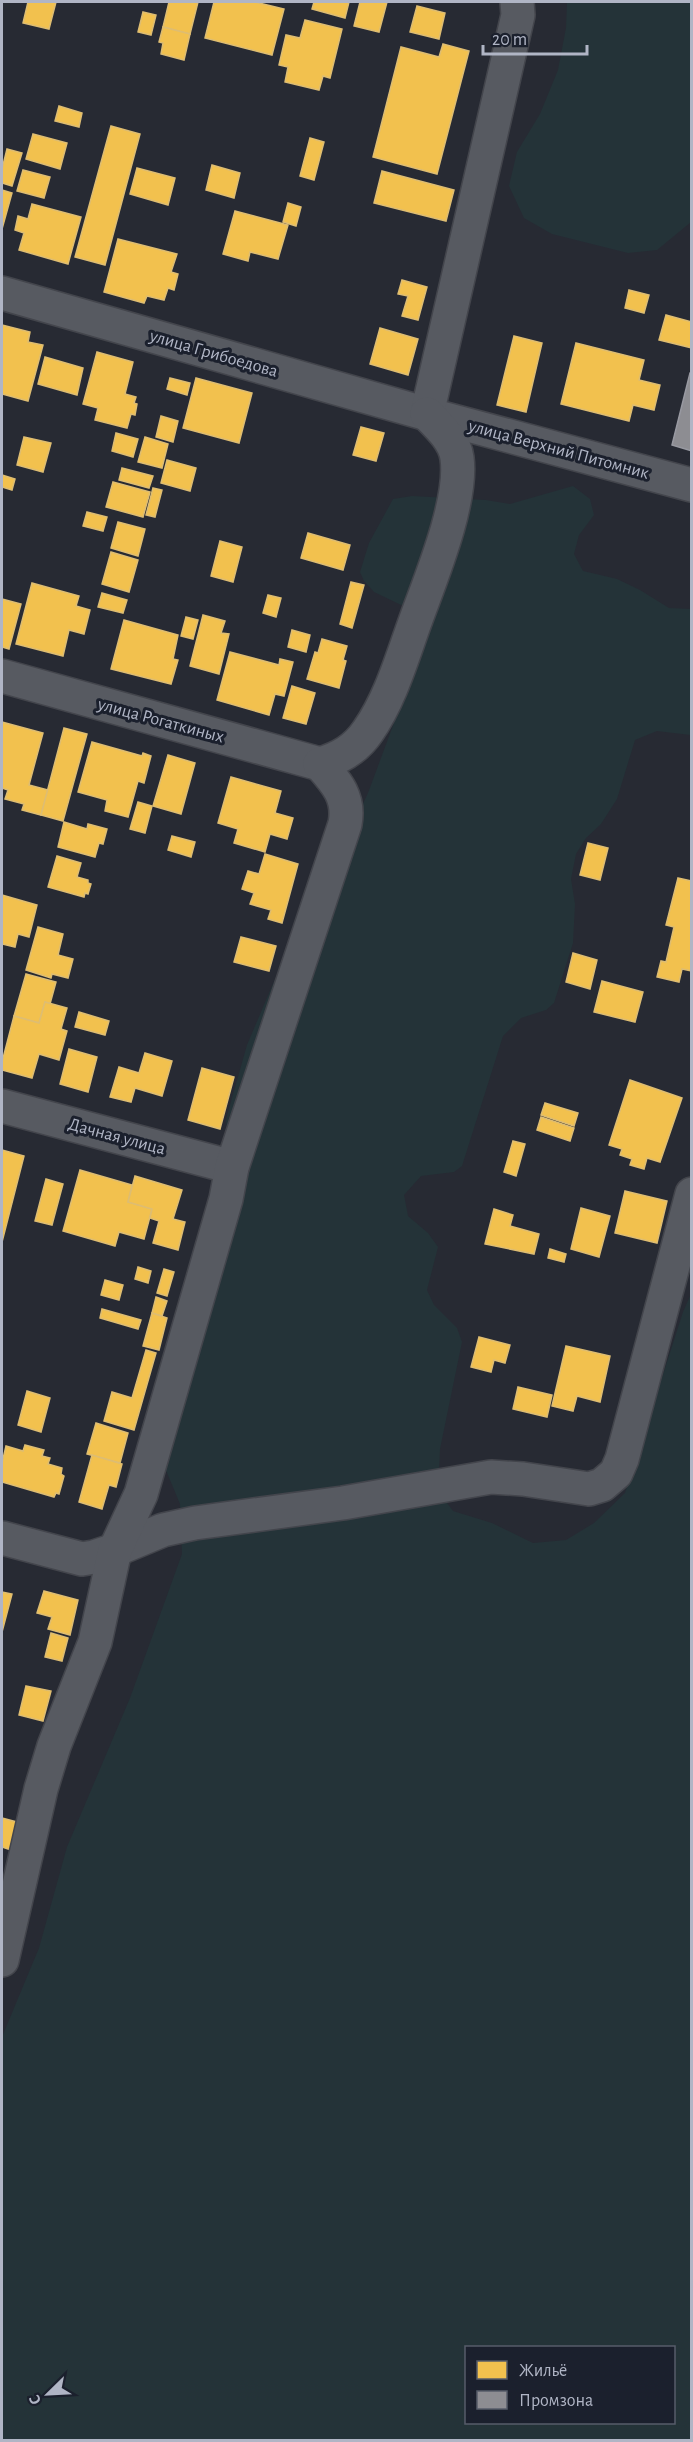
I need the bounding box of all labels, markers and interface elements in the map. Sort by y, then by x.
scale bar [483,18,586,56]
text: 20 m [492,31,527,49]
street label: улица Грибоедова [147,326,280,381]
street label: улица Верхний Питомник [466,417,652,483]
street label: улица Рогаткиных [95,695,226,746]
street label: Дачная улица [66,1115,167,1159]
legend [465,2346,675,2424]
text: Жильё [519,2362,567,2380]
north arrow [18,2364,78,2424]
text: С [26,2392,44,2407]
text: Промзона [519,2392,593,2410]

